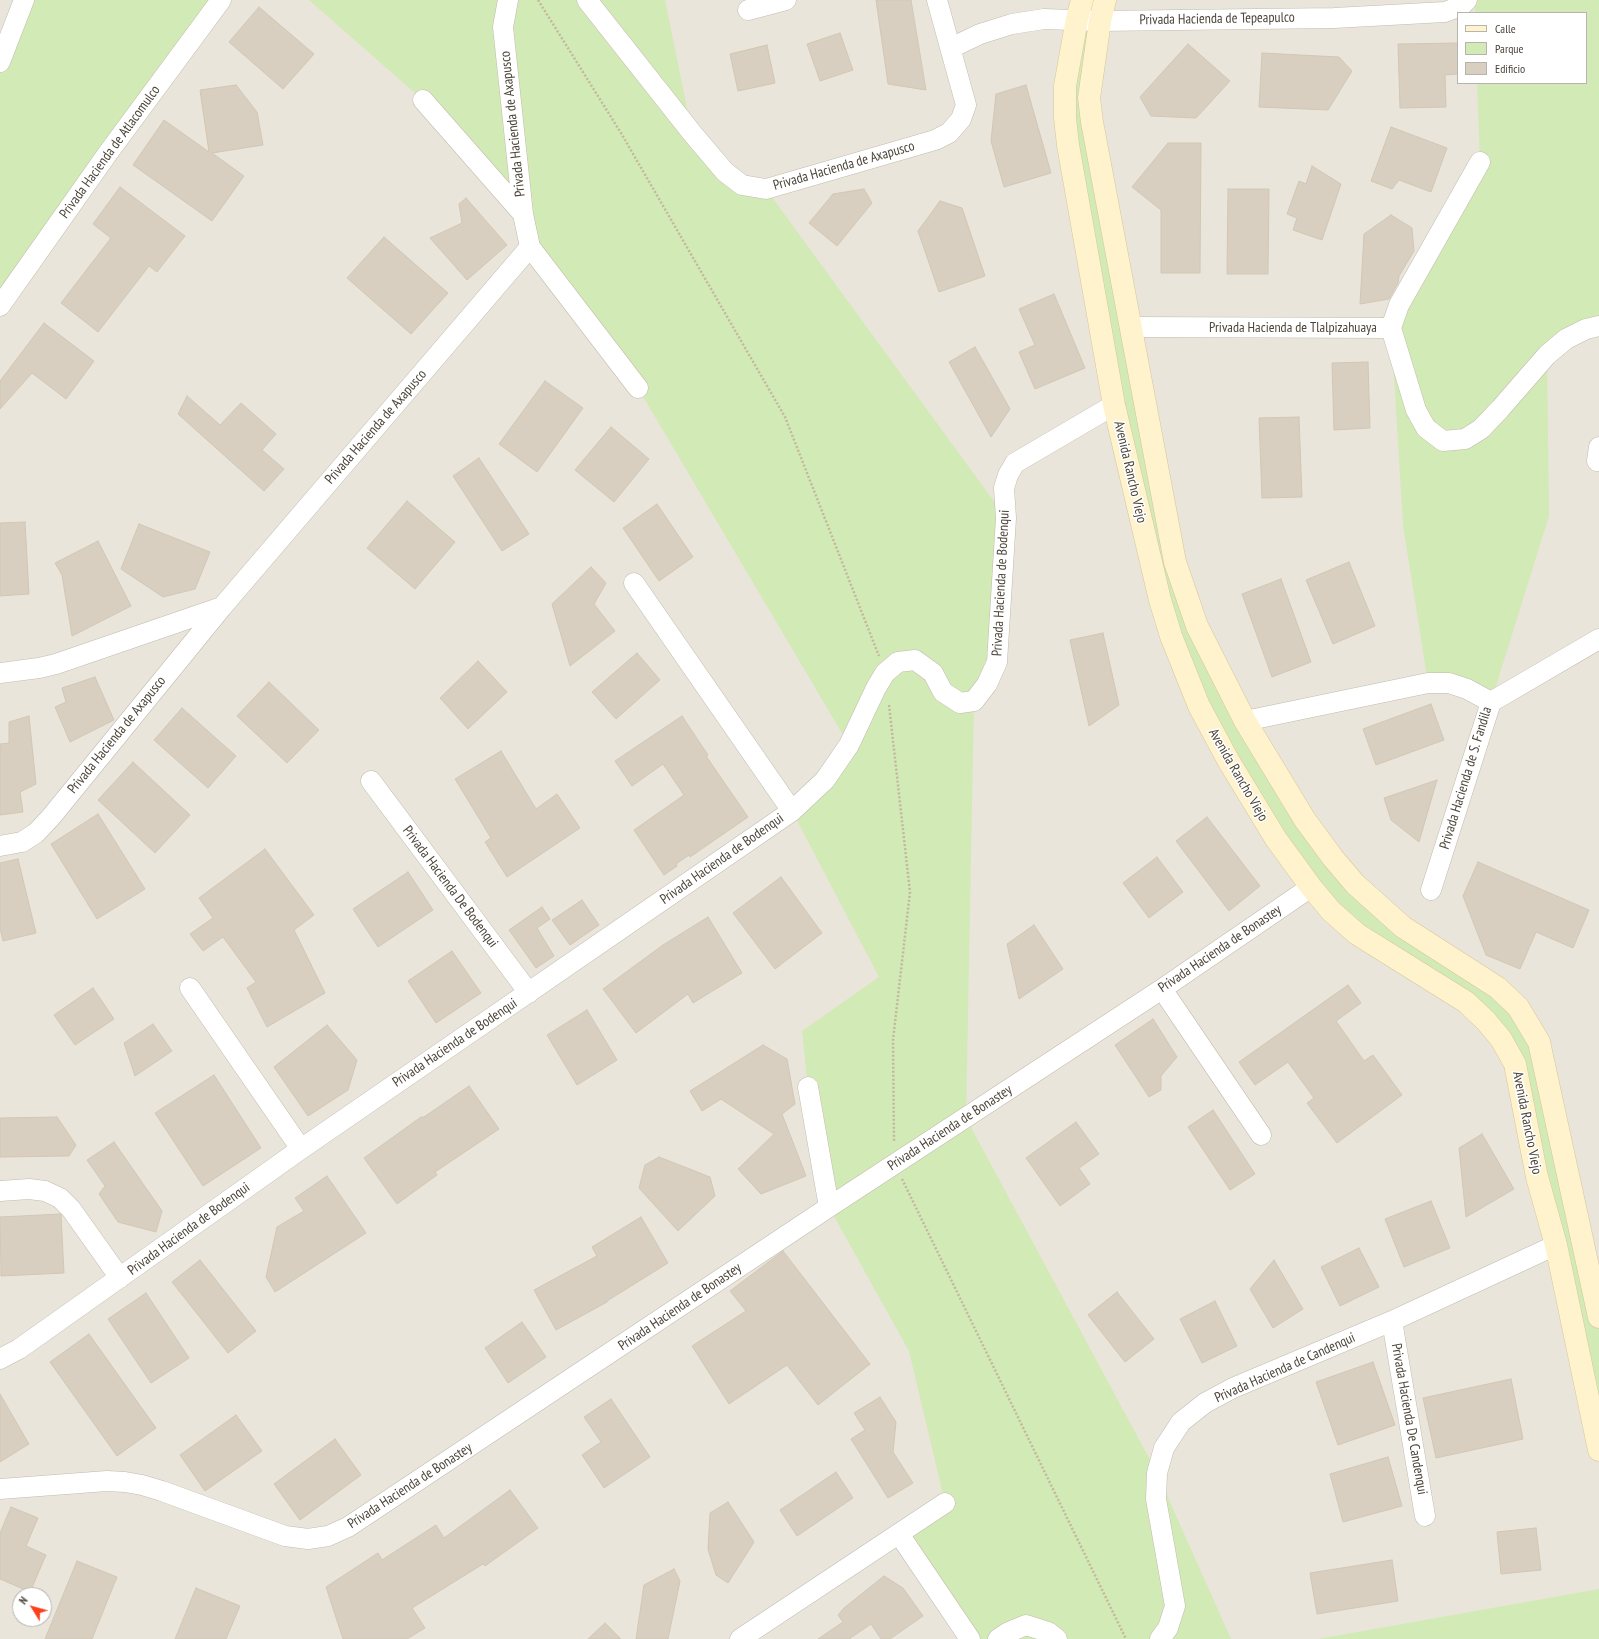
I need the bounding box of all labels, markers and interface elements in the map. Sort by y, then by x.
street label: Privada Hacienda de Tepeapulco [1139,9,1295,29]
legend [1457,12,1587,84]
text: Calle [1495,21,1516,36]
text: Parque [1495,41,1524,56]
street label: Privada Hacienda de Axapusco [497,50,529,198]
text: Edificio [1495,61,1525,76]
street label: Privada Hacienda de Atlacomulco [56,82,164,222]
street label: Privada Hacienda de Axapusco [771,138,917,194]
street label: Privada Hacienda de Tlalpizahuaya [1209,320,1377,336]
street label: Privada Hacienda de Axapusco [322,366,430,488]
street label: Avenida Rancho Viejo [1110,419,1150,525]
street label: Privada Hacienda de Bodenqui [989,509,1013,657]
street label: Privada Hacienda de Axapusco [64,673,170,797]
street label: Privada Hacienda de S. Fandila [1436,705,1496,851]
street label: Avenida Rancho Viejo [1205,726,1271,824]
street label: Privada Hacienda de Bodenqui [657,810,787,908]
street label: Privada Hacienda De Bodenqui [399,823,501,951]
street label: Privada Hacienda de Bonastey [1155,902,1285,996]
street label: Privada Hacienda de Bodenqui [389,995,521,1091]
street label: Avenida Rancho Viejo [1509,1070,1545,1176]
street label: Privada Hacienda de Bonastey [885,1082,1015,1174]
street label: Privada Hacienda de Bodenqui [125,1179,253,1279]
street label: Privada Hacienda de Bonastey [615,1260,745,1354]
street label: Privada Hacienda de Candenqui [1212,1329,1358,1407]
street label: Privada Hacienda De Candenqui [1387,1342,1431,1496]
street label: Privada Hacienda de Bonastey [345,1440,475,1532]
north arrow [12,1587,52,1627]
text: N [16,1594,31,1607]

